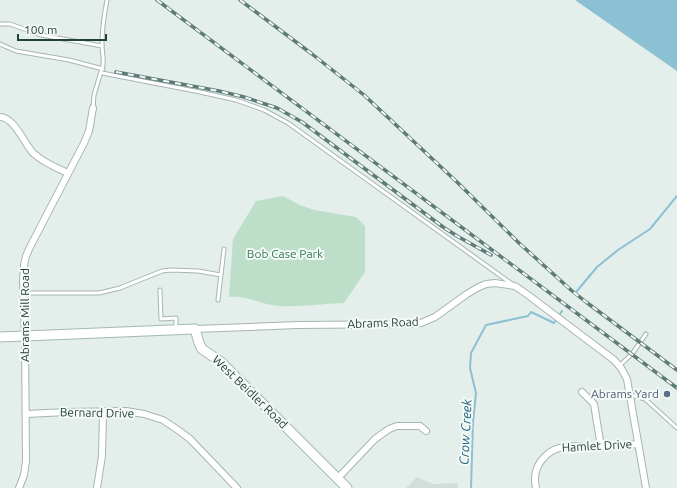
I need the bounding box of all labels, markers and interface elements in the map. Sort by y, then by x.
scale bar [18,16,106,42]
text: 100 m [24,23,57,36]
park label: Bob Case Park [247,247,323,260]
street label: Abrams Mill Road [18,268,31,362]
street label: Abrams Road [347,315,419,330]
street label: West Beidler Road [210,353,291,431]
place label: Abrams Yard [591,387,659,400]
marker: Abrams Yard [662,389,672,399]
water label: Crow Creek [456,398,474,465]
street label: Bernard Drive [60,405,134,420]
street label: Hamlet Drive [561,437,633,454]

